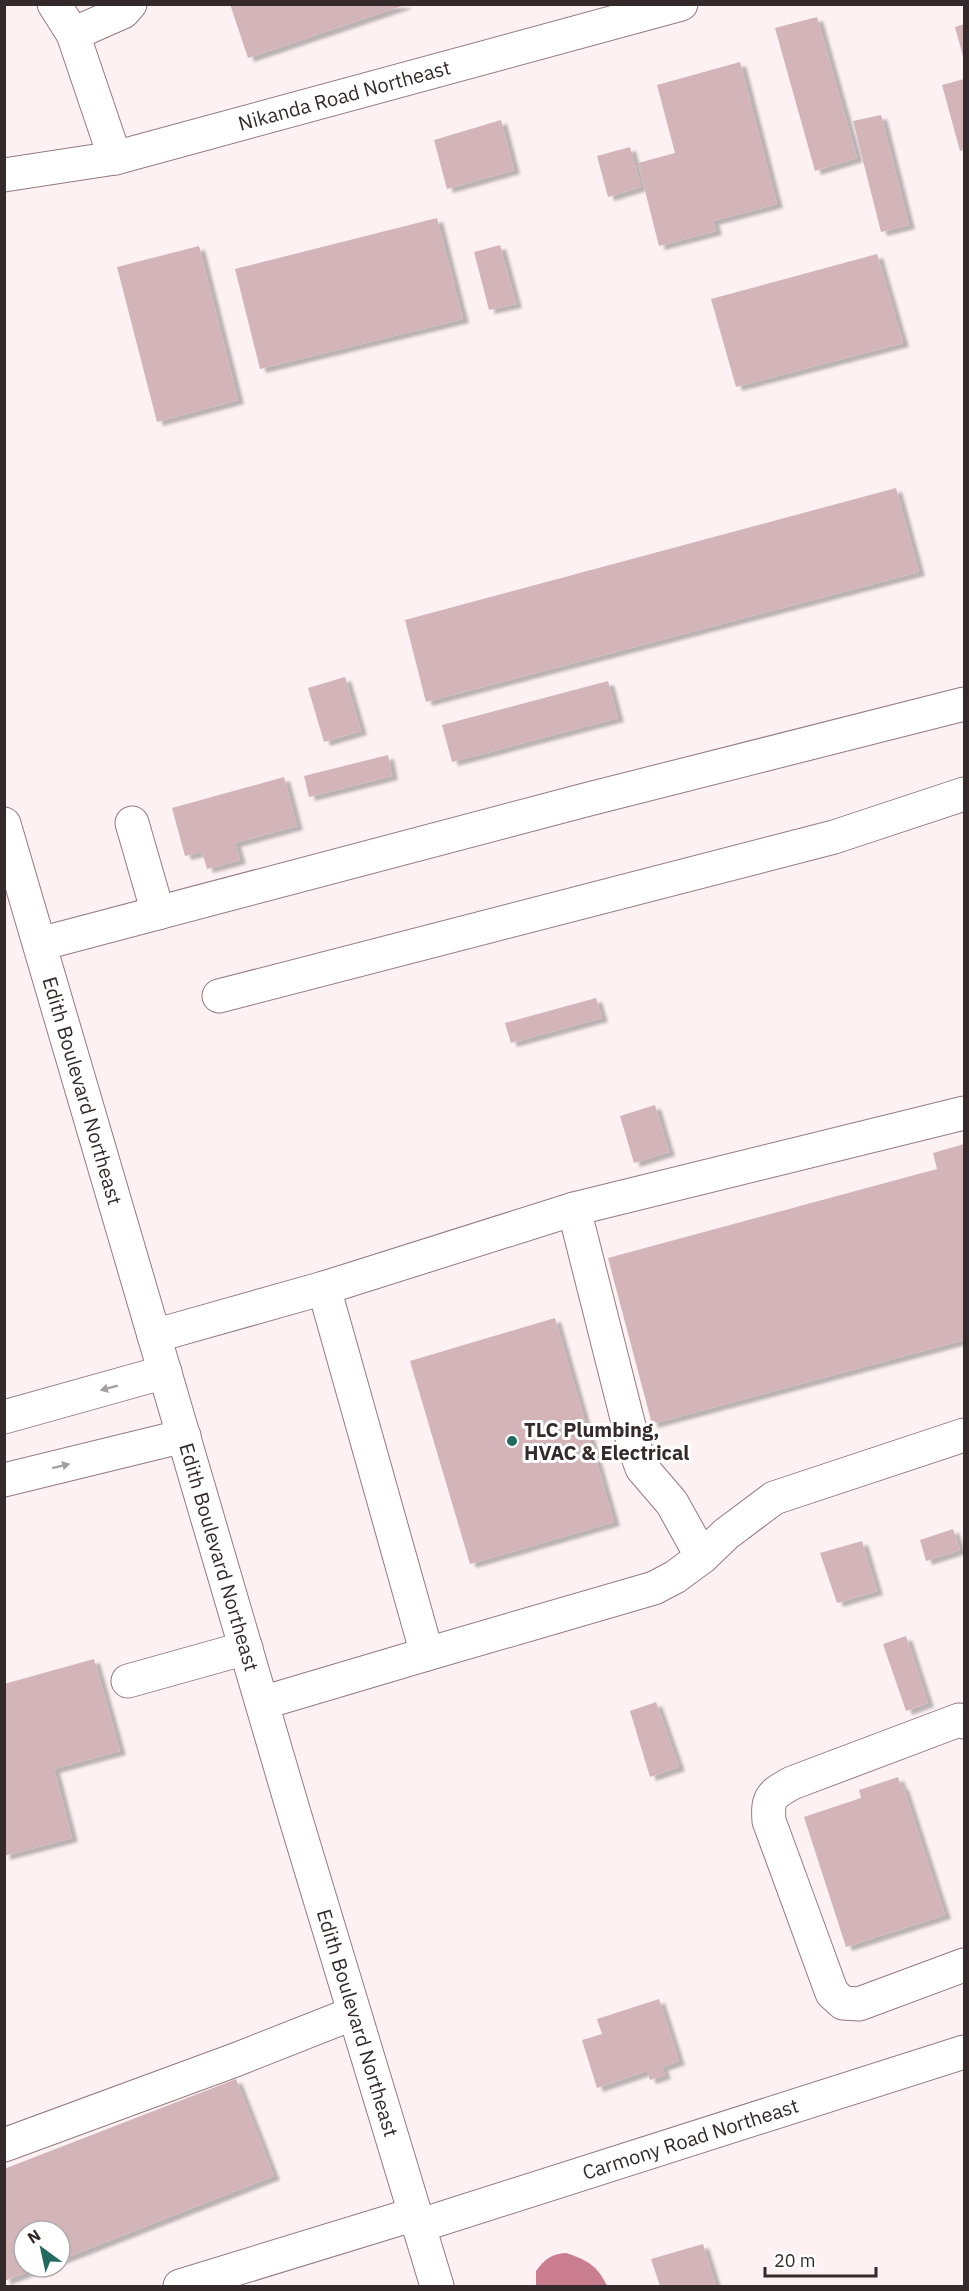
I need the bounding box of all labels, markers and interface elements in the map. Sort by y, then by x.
street label: Nikanda Road Northeast [235,53,453,137]
street label: Edith Boulevard Northeast [36,973,129,1208]
one-way arrow [100,1384,118,1393]
place label: TLC Plumbing, HVAC & Electrical [524,1416,689,1466]
marker: TLC Plumbing, HVAC & Electrical [505,1434,519,1448]
street label: Edith Boulevard Northeast [173,1440,266,1674]
one-way arrow [52,1461,71,1471]
street label: Edith Boulevard Northeast [311,1906,405,2140]
street label: Carmony Road Northeast [579,2092,802,2186]
north arrow [12,2219,72,2279]
text: N [24,2225,44,2248]
scale bar [765,2240,876,2278]
text: 20 m [774,2249,816,2272]

